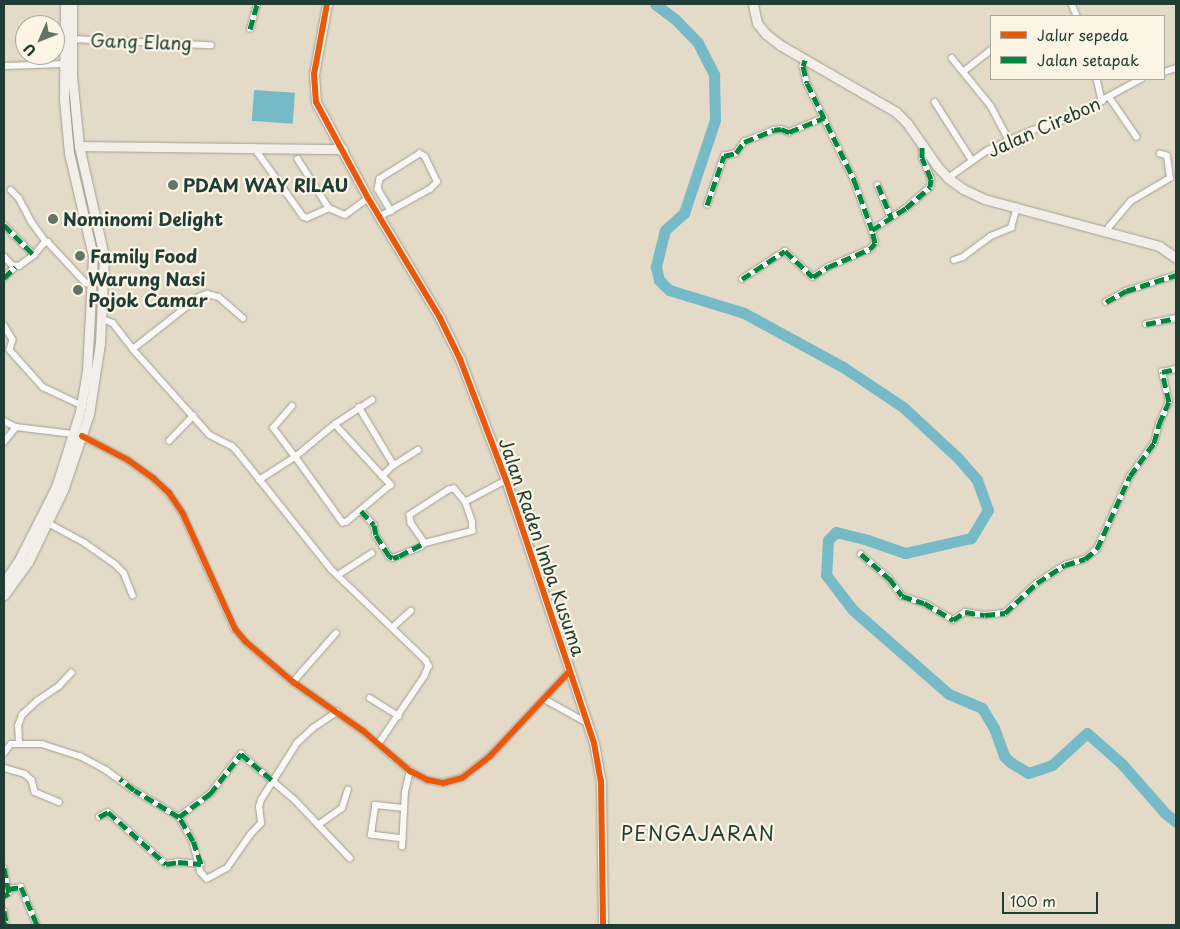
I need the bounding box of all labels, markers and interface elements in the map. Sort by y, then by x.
north arrow [15,15,65,65]
legend [990,15,1165,80]
text: Jalur sepeda [1037,23,1128,46]
street label: Gang Elang [90,29,192,55]
text: U [18,39,41,61]
text: Jalan setapak [1037,48,1139,71]
street label: Jalan Cirebon [983,92,1105,162]
place label: PDAM WAY RILAU [183,174,349,196]
marker: PDAM WAY RILAU [167,179,179,191]
place label: Nominomi Delight [63,208,224,230]
marker: Nominomi Delight [47,213,59,225]
place label: Family Food [90,245,199,267]
marker: Family Food [74,250,86,262]
place label: Warung Nasi Pojok Camar [88,269,208,312]
marker: Warung Nasi Pojok Camar [72,284,84,296]
street label: Jalan Raden Imba Kusuma [494,434,590,660]
district label: PENGAJARAN [621,821,775,845]
scale bar [1005,882,1101,914]
text: 100 m [1010,889,1056,912]

